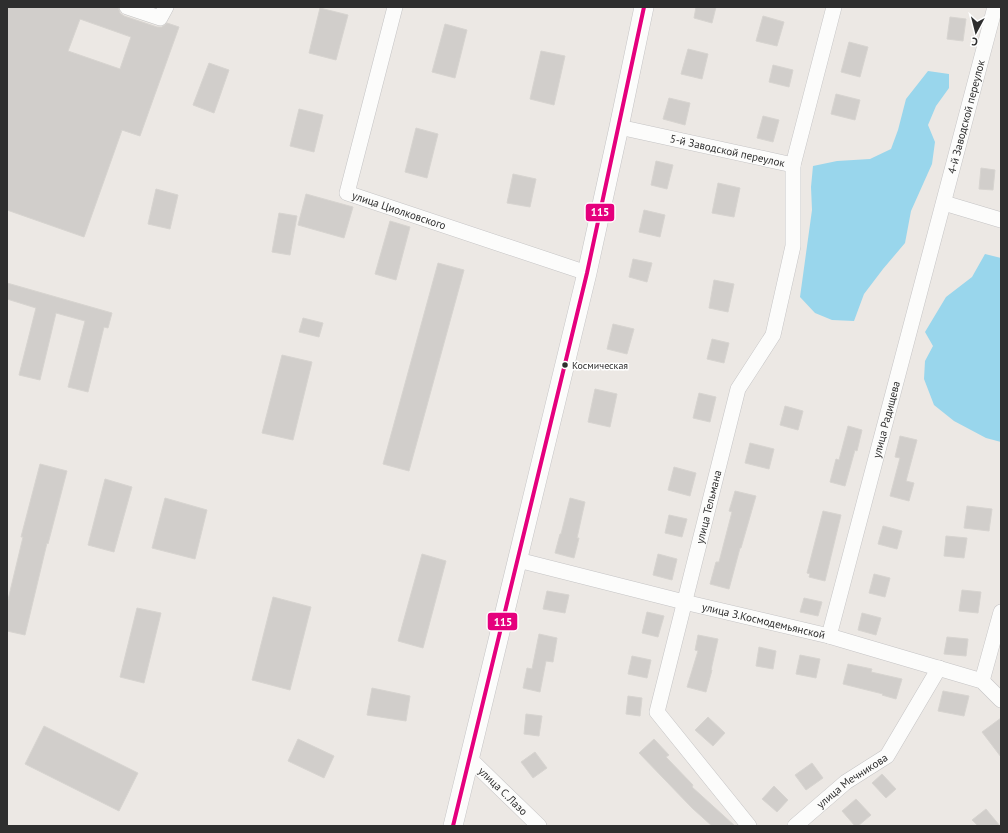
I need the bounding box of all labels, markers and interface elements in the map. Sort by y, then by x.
north arrow [956,12,996,52]
text: С [971,35,979,49]
street label: 4-й Заводской переулок [944,58,988,175]
street label: 5-й Заводской переулок [669,131,787,170]
street label: улица Циолковского [350,188,448,233]
line badge: 115 [585,203,615,222]
text: 115 [591,205,609,219]
place label: Космическая [572,359,628,372]
marker: Космическая [560,360,570,370]
street label: улица Радищева [869,379,903,459]
street label: улица Тельмана [692,469,724,545]
street label: улица З.Космодемьянской [701,599,827,642]
line badge: 115 [487,612,518,631]
text: 115 [494,615,512,629]
street label: улица Мечникова [814,750,890,811]
street label: улица С.Лазо [475,764,531,818]

